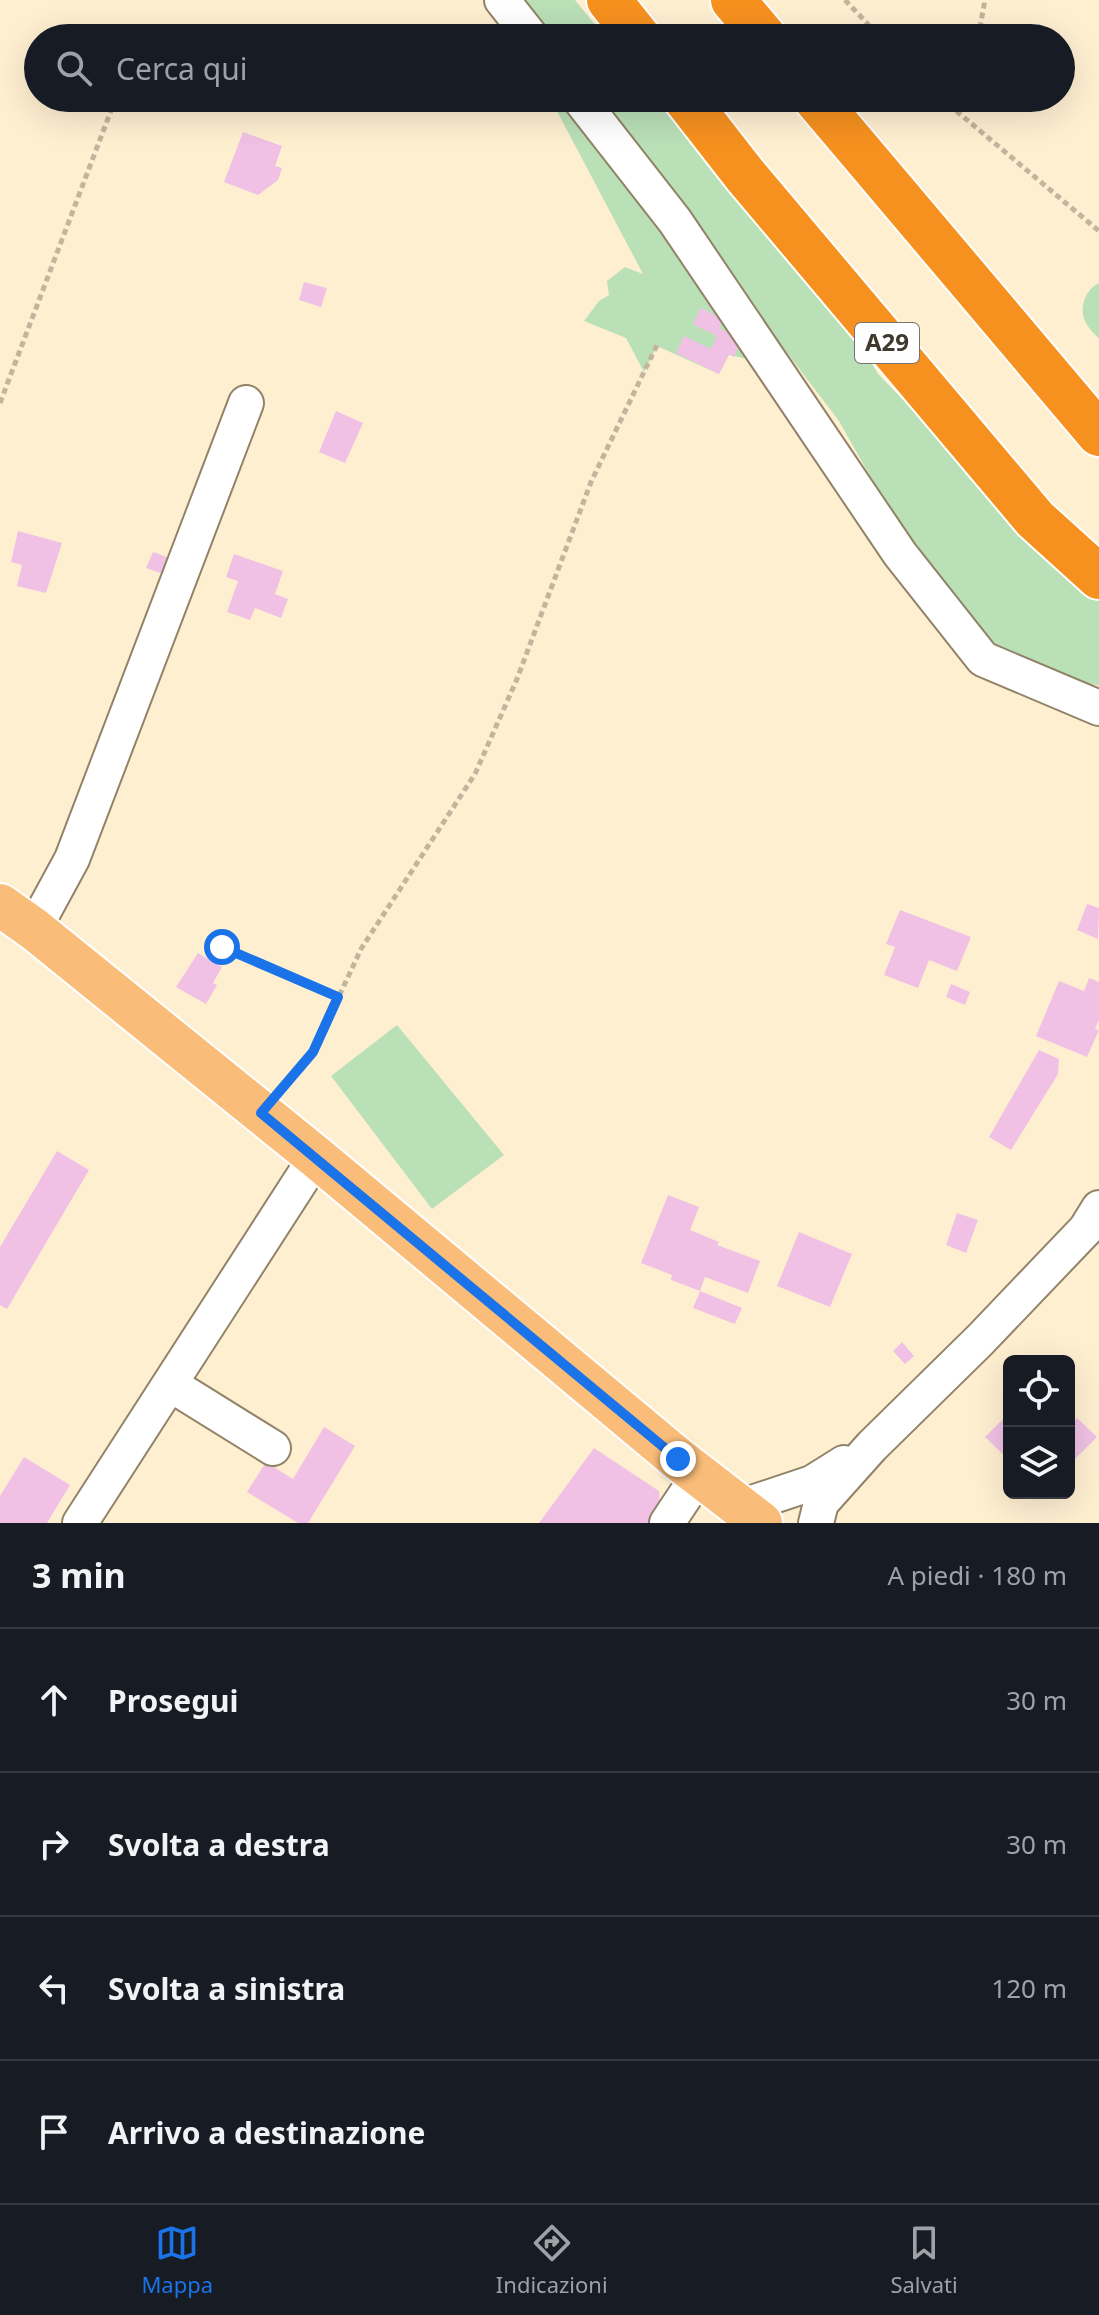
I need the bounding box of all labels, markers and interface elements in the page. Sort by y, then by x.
search box [24,24,1075,112]
icon: search [52,46,96,90]
text: Cerca qui [116,48,247,89]
road number: A29 [855,323,919,363]
route start [204,929,240,965]
map controls [1003,1355,1075,1499]
button: locate [1003,1355,1075,1427]
button: layers [1003,1427,1075,1499]
route end [660,1441,696,1477]
text: 3 min [32,1552,126,1598]
text: A piedi · 180 m [887,1557,1067,1593]
icon: ahead [32,1678,76,1722]
text: Prosegui [108,1680,239,1721]
text: 30 m [1006,1682,1067,1718]
icon: right [32,1822,76,1866]
text: Svolta a destra [108,1824,330,1865]
text: 30 m [1006,1826,1067,1862]
icon: left [32,1966,76,2010]
text: Svolta a sinistra [108,1968,345,2009]
text: 120 m [991,1970,1067,2006]
icon: arrive [32,2110,76,2154]
text: Arrivo a destinazione [108,2112,425,2153]
tab: Mappa [141,2221,213,2299]
tab: Indicazioni [496,2221,608,2299]
tab: Salvati [890,2221,958,2299]

